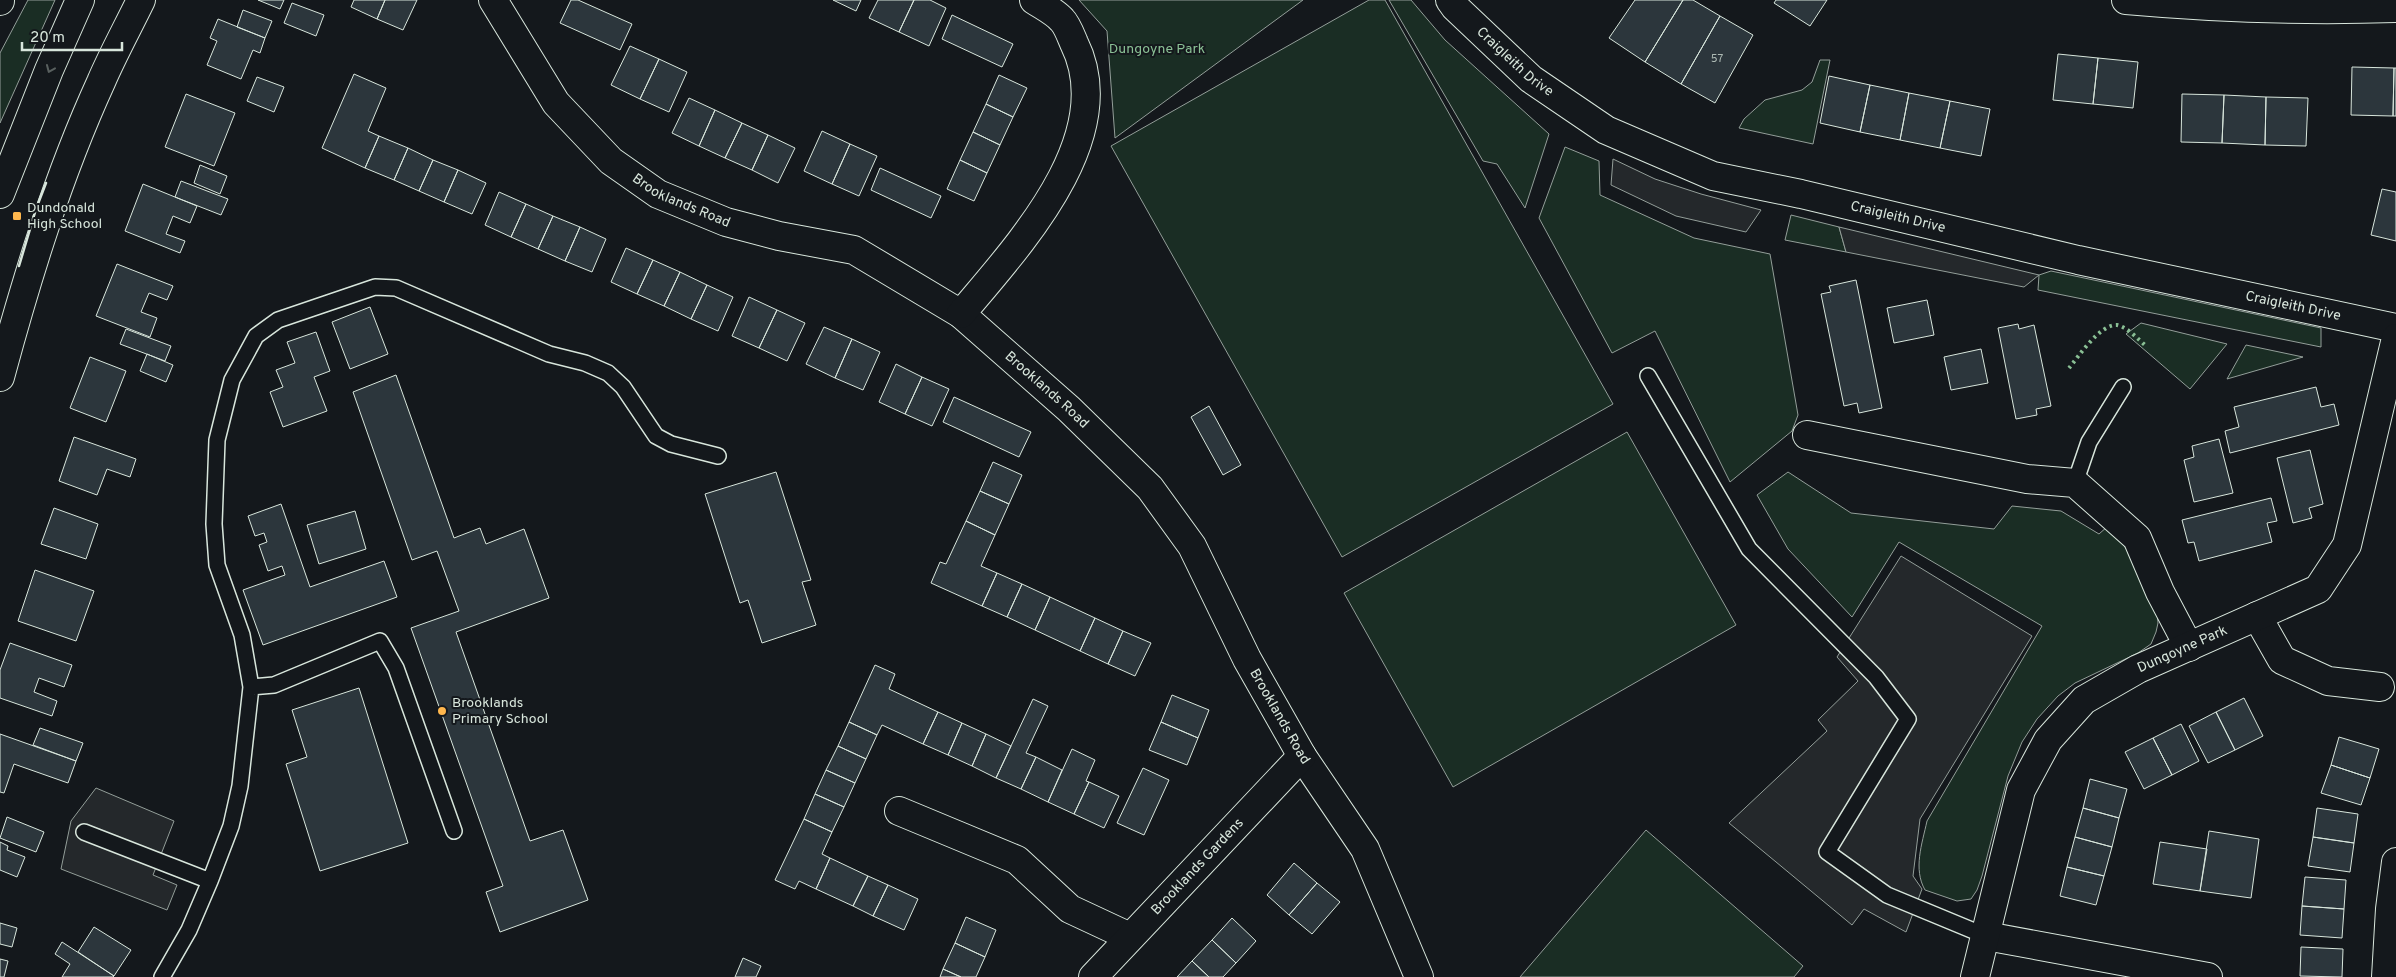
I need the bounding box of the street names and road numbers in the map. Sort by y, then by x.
street label: Craigleith Drive [1473,23,1557,100]
street label: Brooklands Road [629,170,733,231]
street label: Craigleith Drive [1849,198,1947,237]
street label: Craigleith Drive [2244,288,2342,324]
street label: Brooklands Road [1001,348,1092,432]
street label: Dungoyne Park [2135,622,2230,677]
street label: Brooklands Road [1246,666,1314,768]
street label: Brooklands Gardens [1148,815,1247,919]

